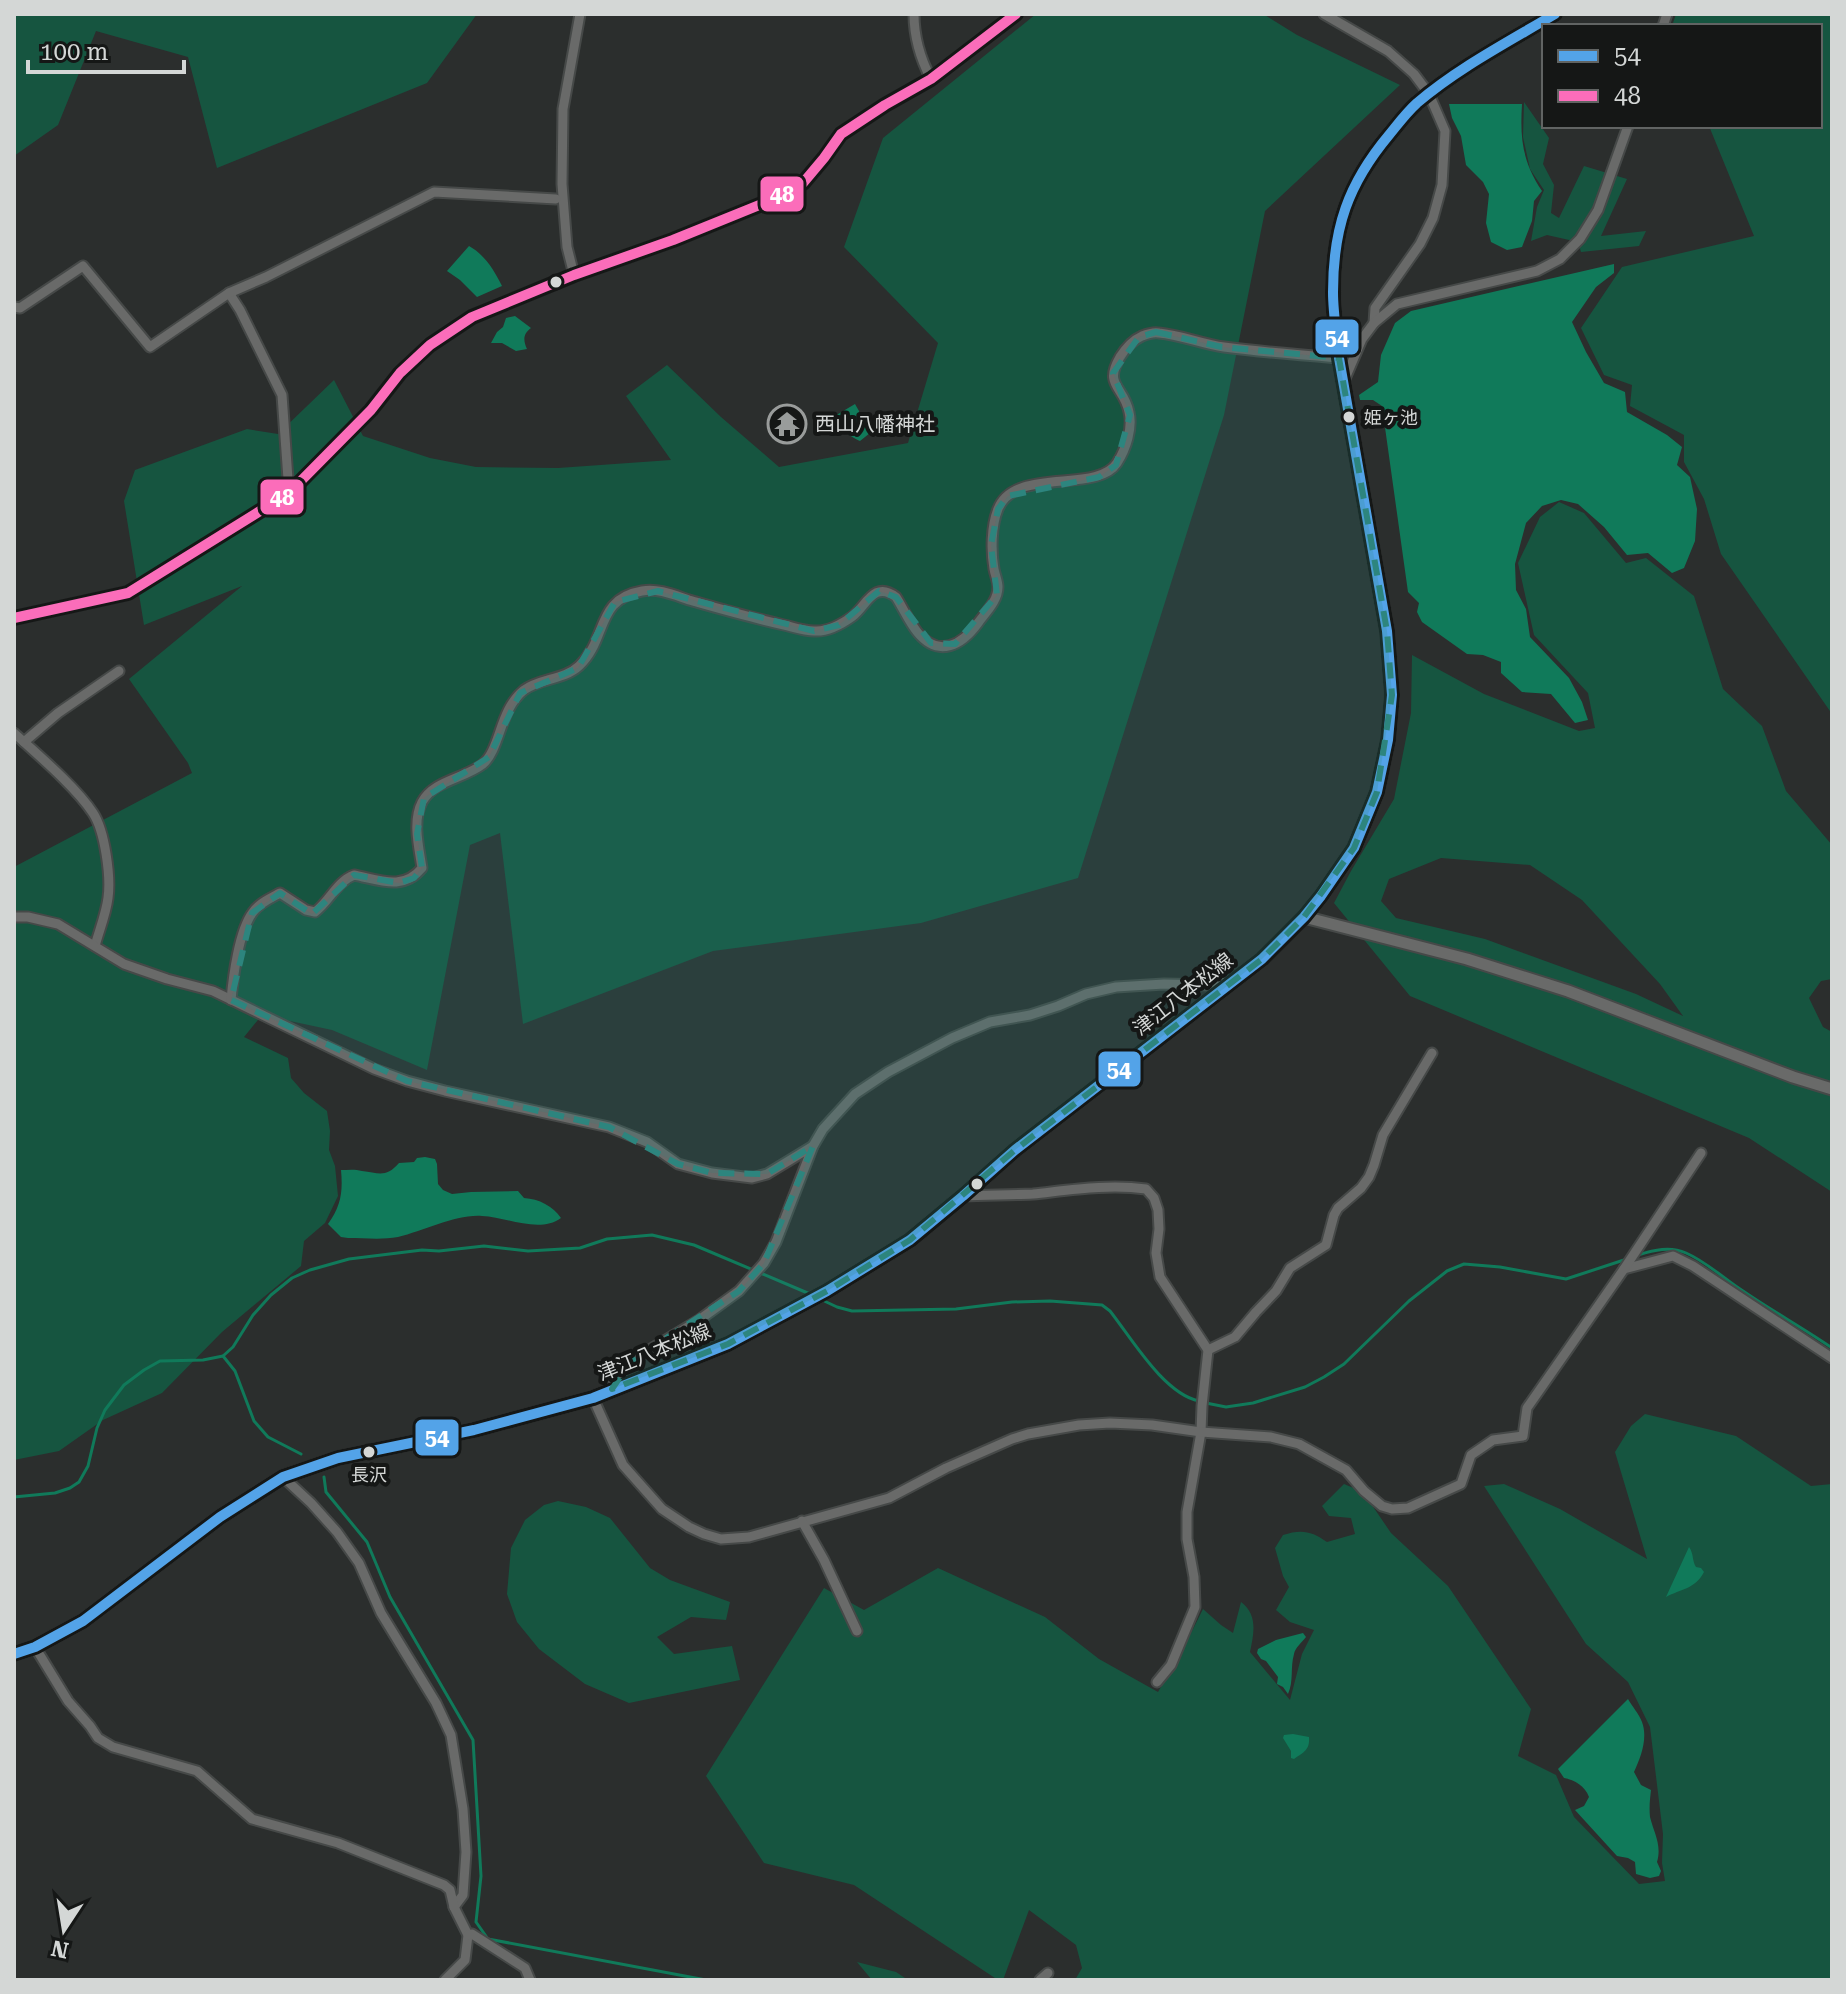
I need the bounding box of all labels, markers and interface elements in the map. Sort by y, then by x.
scale bar [28,24,184,74]
legend [1542,24,1822,128]
text: 100 m [40,38,108,66]
text: 54 [1614,42,1641,70]
text: 48 [1614,82,1641,110]
line badge: 48 [759,175,805,213]
text: 48 [770,182,794,207]
unlabelled marker [548,274,564,290]
line badge: 54 [1314,318,1360,356]
text: 54 [1325,325,1350,350]
temple icon: 西山八幡神社 [766,403,808,445]
place label: 姫ヶ池 [1364,407,1418,428]
marker: 姫ヶ池 [1341,409,1357,425]
place label: 西山八幡神社 [815,412,935,436]
line badge: 48 [259,478,305,516]
text: 48 [270,485,294,510]
street label: 津江八本松線 [1128,948,1238,1040]
line badge: 54 [1097,1050,1142,1088]
text: 54 [1107,1057,1132,1082]
unlabelled marker [969,1176,985,1192]
street label: 津江八本松線 [594,1318,714,1386]
line badge: 54 [414,1418,460,1457]
text: 54 [425,1425,450,1450]
marker: 長沢 [361,1444,377,1460]
place label: 長沢 [351,1464,387,1485]
north arrow [24,1890,104,1970]
text: N [49,1935,71,1963]

